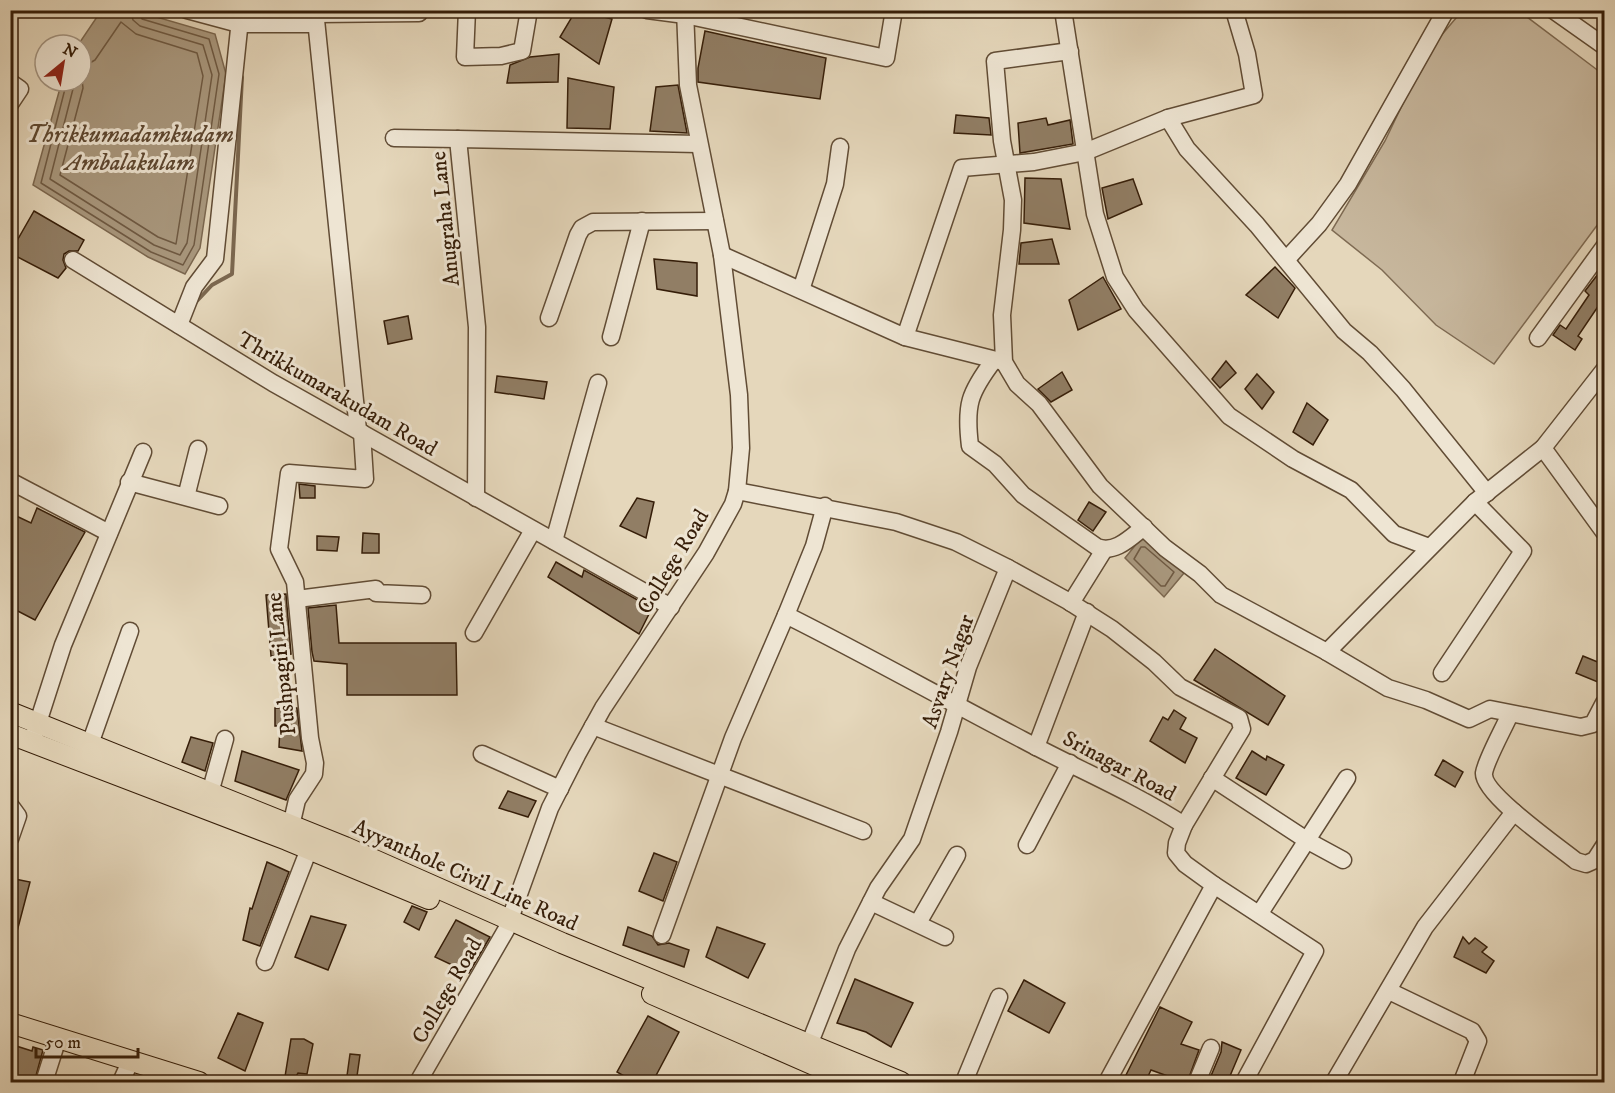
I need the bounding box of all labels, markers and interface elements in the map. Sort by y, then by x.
north arrow [33,33,93,93]
text: N [59,39,81,63]
water label: Thrikkumadamkudam Ambalakulam [26,120,234,178]
street label: Anugraha Lane [425,150,466,288]
street label: Thrikkumarakudam Road [232,326,442,463]
street label: College Road [631,504,715,619]
street label: Pushpagiri Lane [261,591,302,737]
street label: Asvary Nagar [916,610,981,732]
street label: Srinagar Road [1058,725,1181,808]
street label: Ayyanthole Civil Line Road [348,813,582,937]
street label: College Road [406,933,488,1048]
scale bar [36,1021,138,1059]
text: 50 m [45,1032,81,1054]

